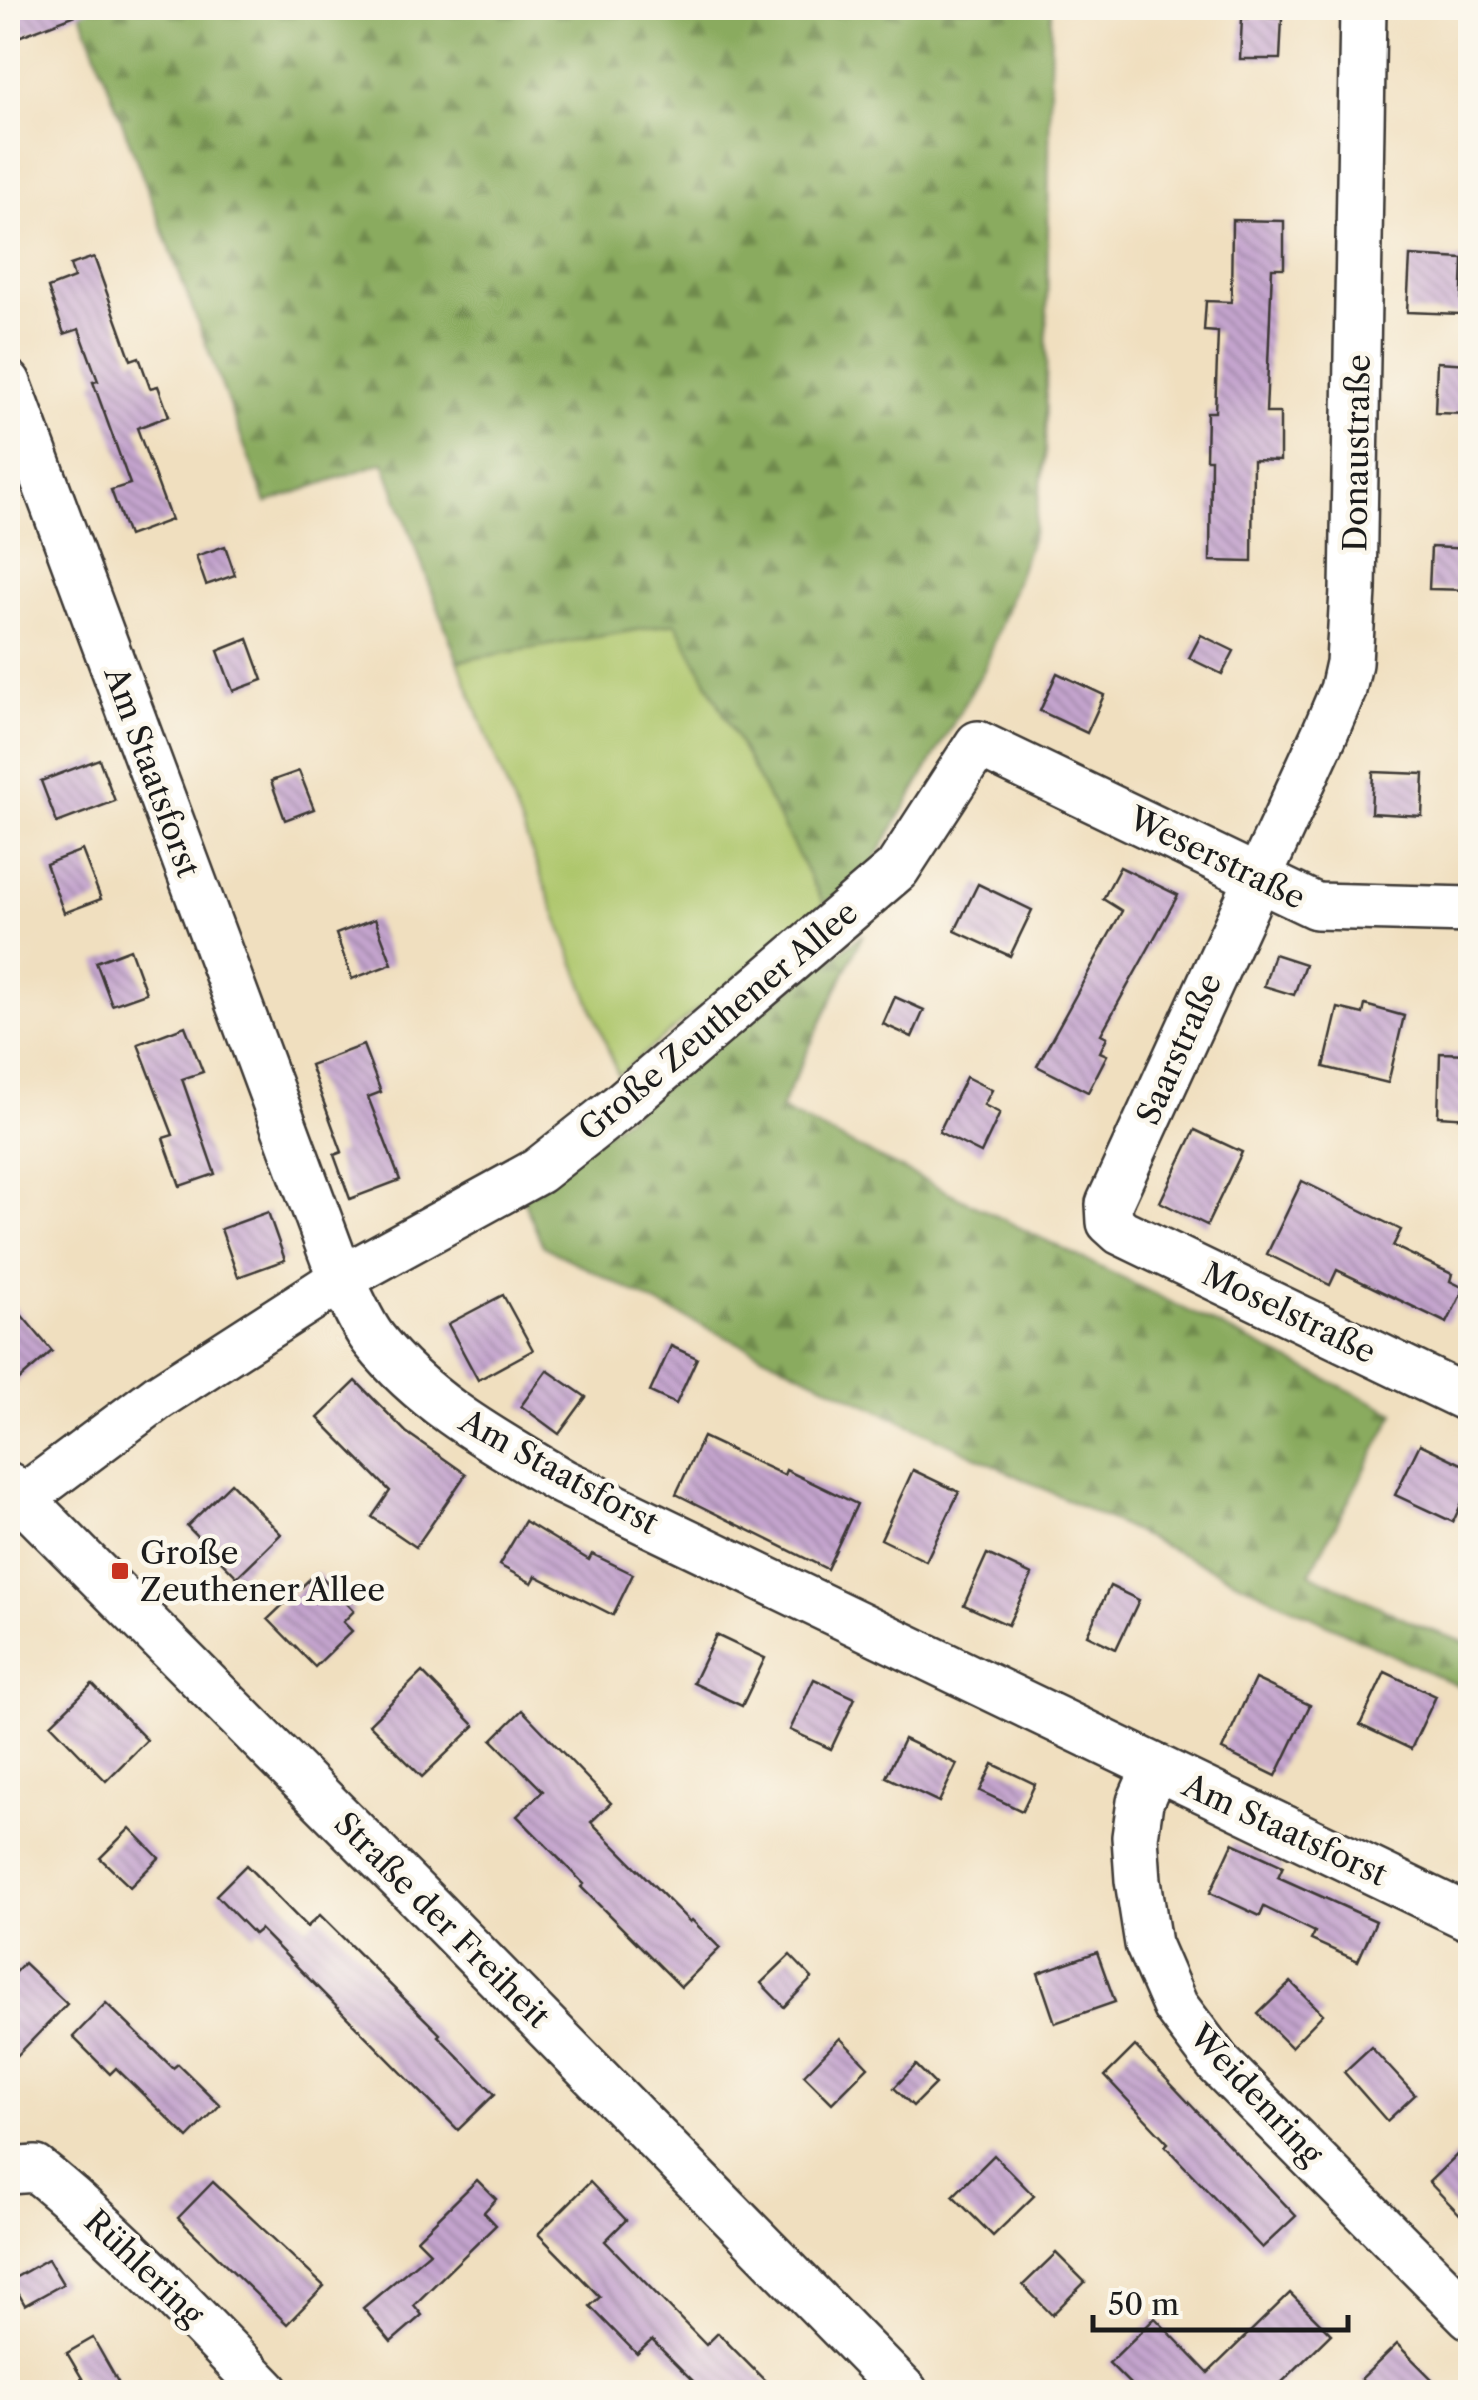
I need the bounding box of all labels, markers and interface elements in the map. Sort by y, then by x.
street label: Donaustraße [1335,354,1378,552]
street label: Am Staatsforst [96,661,209,883]
street label: Weserstraße [1122,798,1312,917]
street label: Große Zeuthener Allee [570,892,865,1149]
street label: Saarstraße [1128,967,1229,1131]
street label: Moselstraße [1196,1254,1382,1371]
street label: Am Staatsforst [452,1401,666,1542]
place label: Große Zeuthener Allee [140,1533,385,1609]
marker: Große Zeuthener Allee [109,1560,131,1582]
street label: Am Staatsforst [1176,1765,1394,1894]
street label: Straße der Freiheit [327,1804,559,2036]
street label: Weidenring [1181,2016,1332,2174]
street label: Rühlering [77,2201,213,2335]
scale bar [1093,2270,1348,2332]
text: 50 m [1108,2286,1179,2323]

